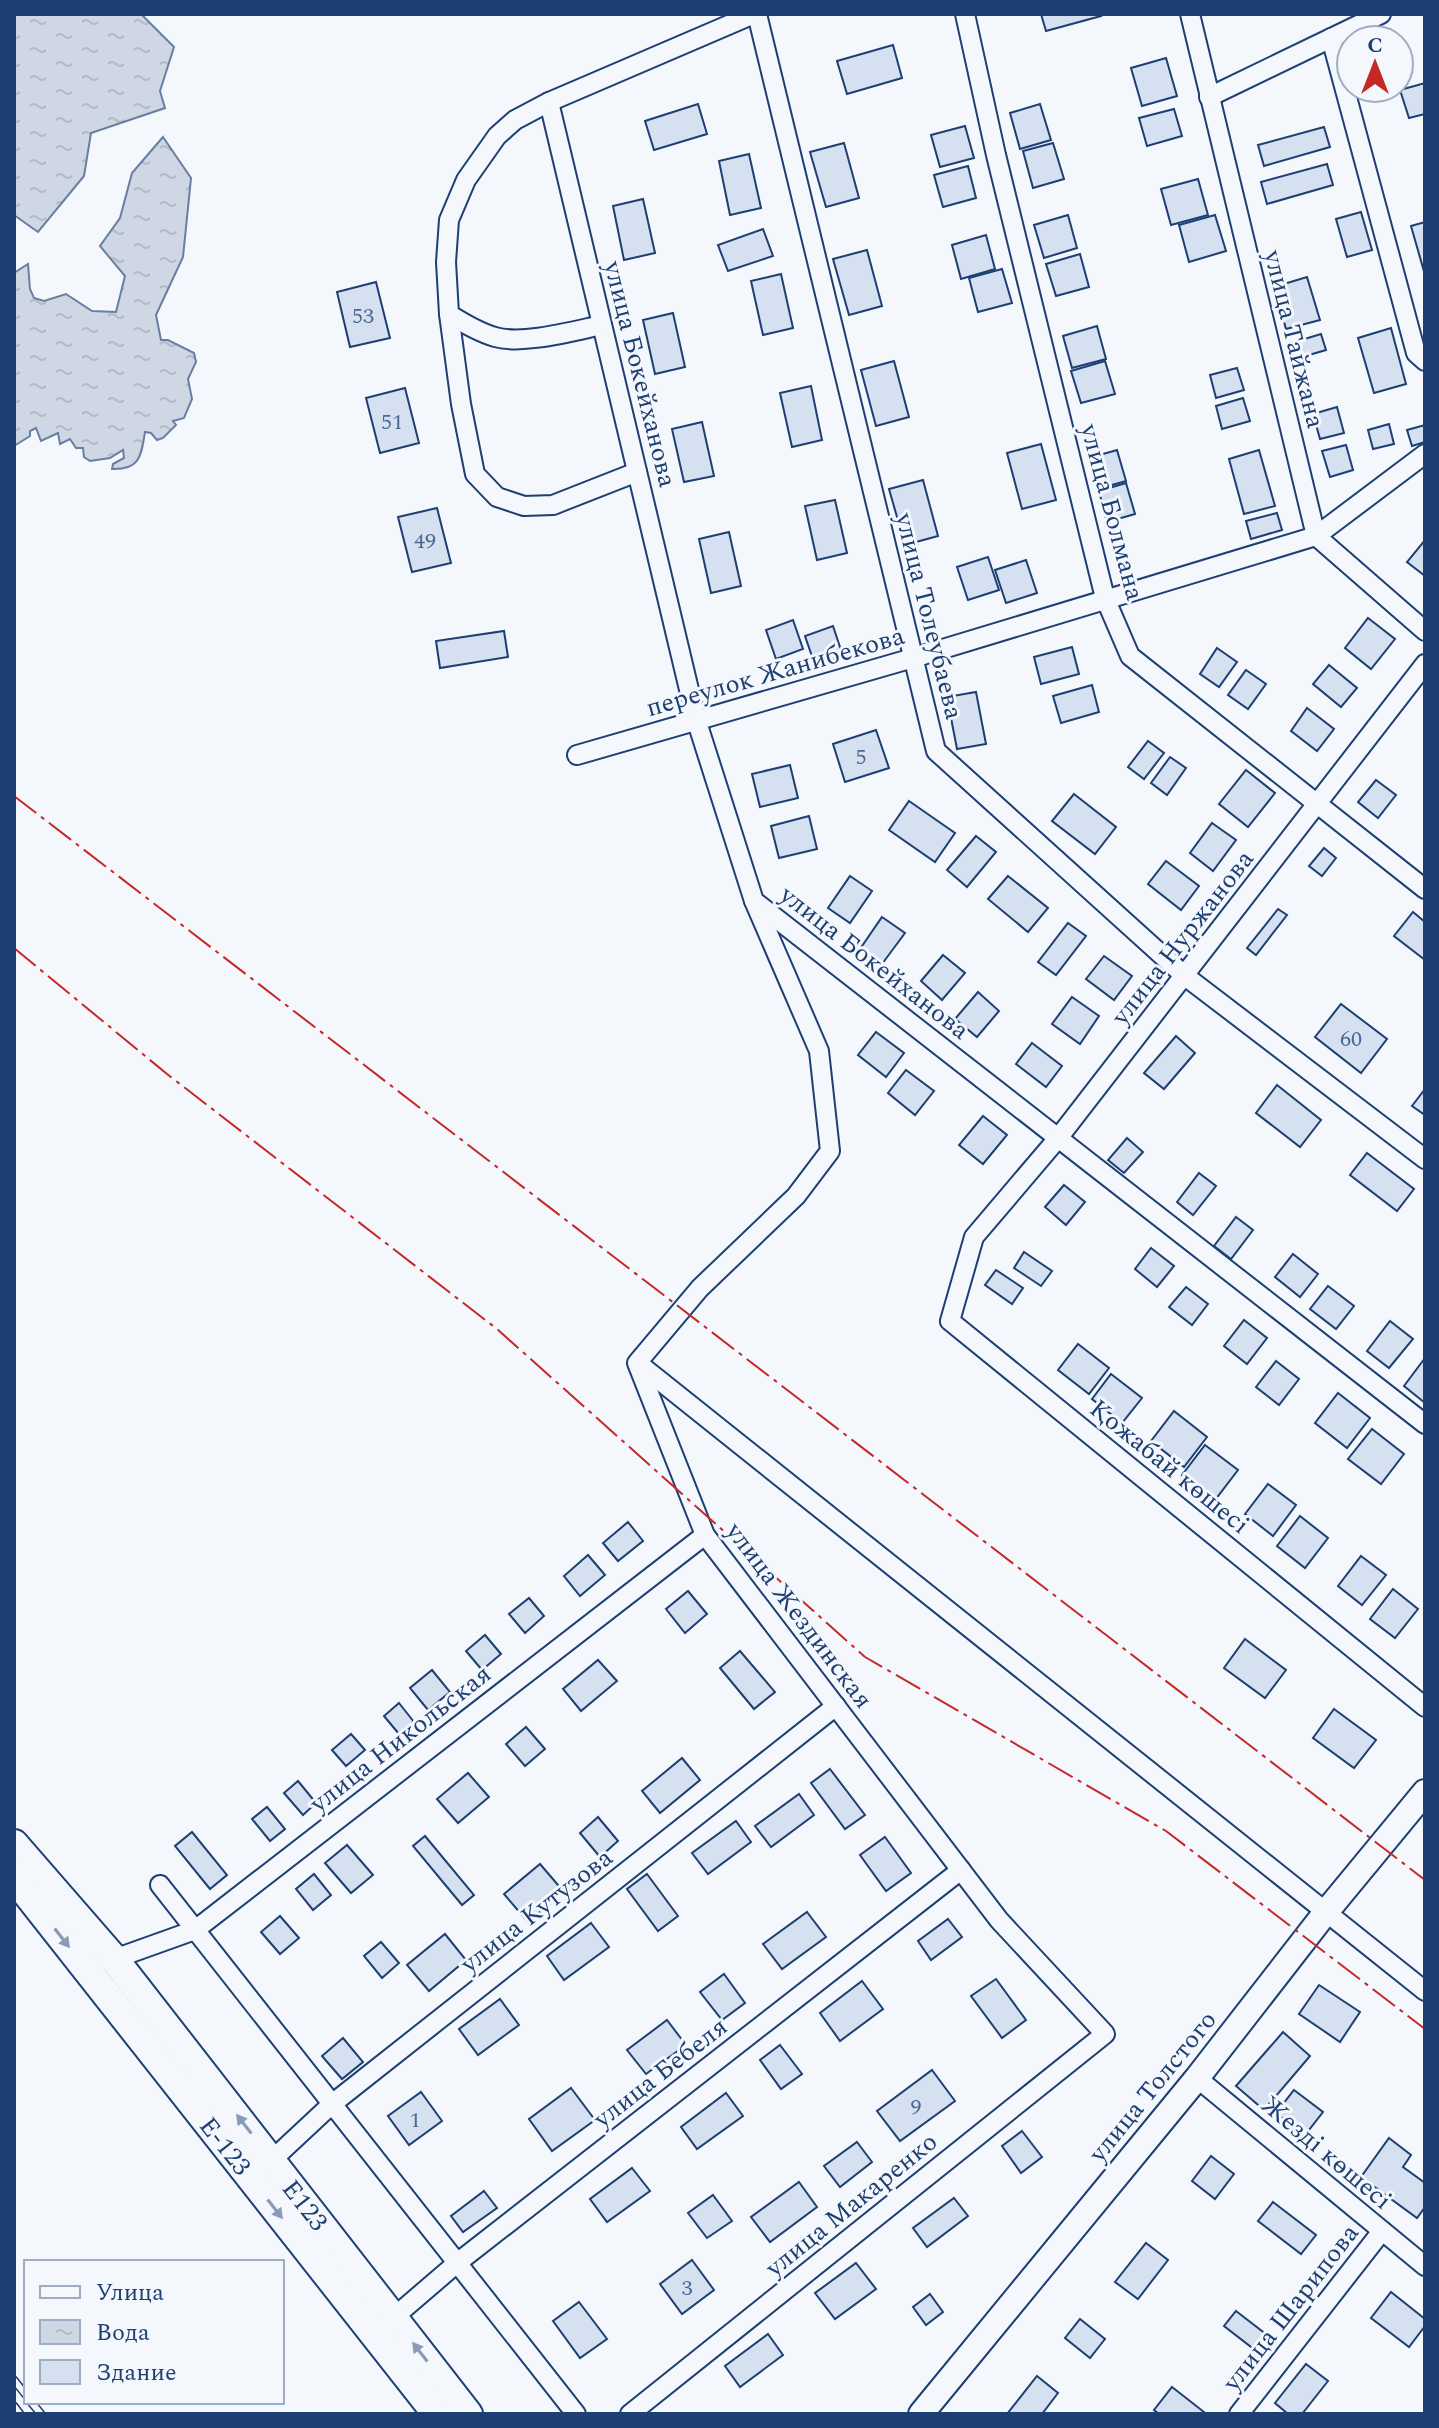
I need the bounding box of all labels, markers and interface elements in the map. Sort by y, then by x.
north arrow [1335,24,1415,104]
text: С [1367,29,1383,62]
street label: улица Тайжана [1252,245,1336,433]
street label: улица Бокейханова [592,256,688,492]
house number: 53 [352,300,374,333]
house number: 51 [381,406,403,439]
street label: улица Болмана [1069,419,1155,605]
street label: улица Толеубаева [884,508,974,724]
house number: 49 [414,525,436,558]
street label: переулок Жанибекова [641,616,910,728]
house number: 5 [855,741,867,774]
street label: улица Нуржанова [1101,841,1264,1035]
street label: улица Бокейханова [770,875,978,1050]
house number: 60 [1340,1023,1362,1056]
street label: Қожабай көшесі [1080,1389,1258,1544]
street label: улица Жездинская [715,1513,883,1717]
street label: улица Никольская [300,1655,500,1823]
street label: улица Кутузова [451,1838,622,1984]
one-way arrow [54,1928,71,1949]
street label: улица Толстого [1078,2002,1227,2172]
street label: улица Бебеля [584,2007,736,2139]
street label: Жезді көшесі [1252,2086,1401,2220]
house number: 9 [910,2091,922,2124]
house number: 1 [409,2104,421,2137]
street label: Е-123 [189,2108,261,2184]
one-way arrow [236,2114,253,2134]
street label: улица Макаренко [756,2123,947,2288]
street label: Е123 [272,2171,338,2240]
one-way arrow [267,2199,283,2219]
street label: улица Шарипова [1212,2215,1369,2401]
legend [24,2260,284,2404]
house number: 3 [681,2272,693,2305]
text: Улица [96,2275,164,2311]
text: Вода [96,2315,150,2351]
one-way arrow [412,2342,428,2362]
text: Здание [96,2355,177,2391]

